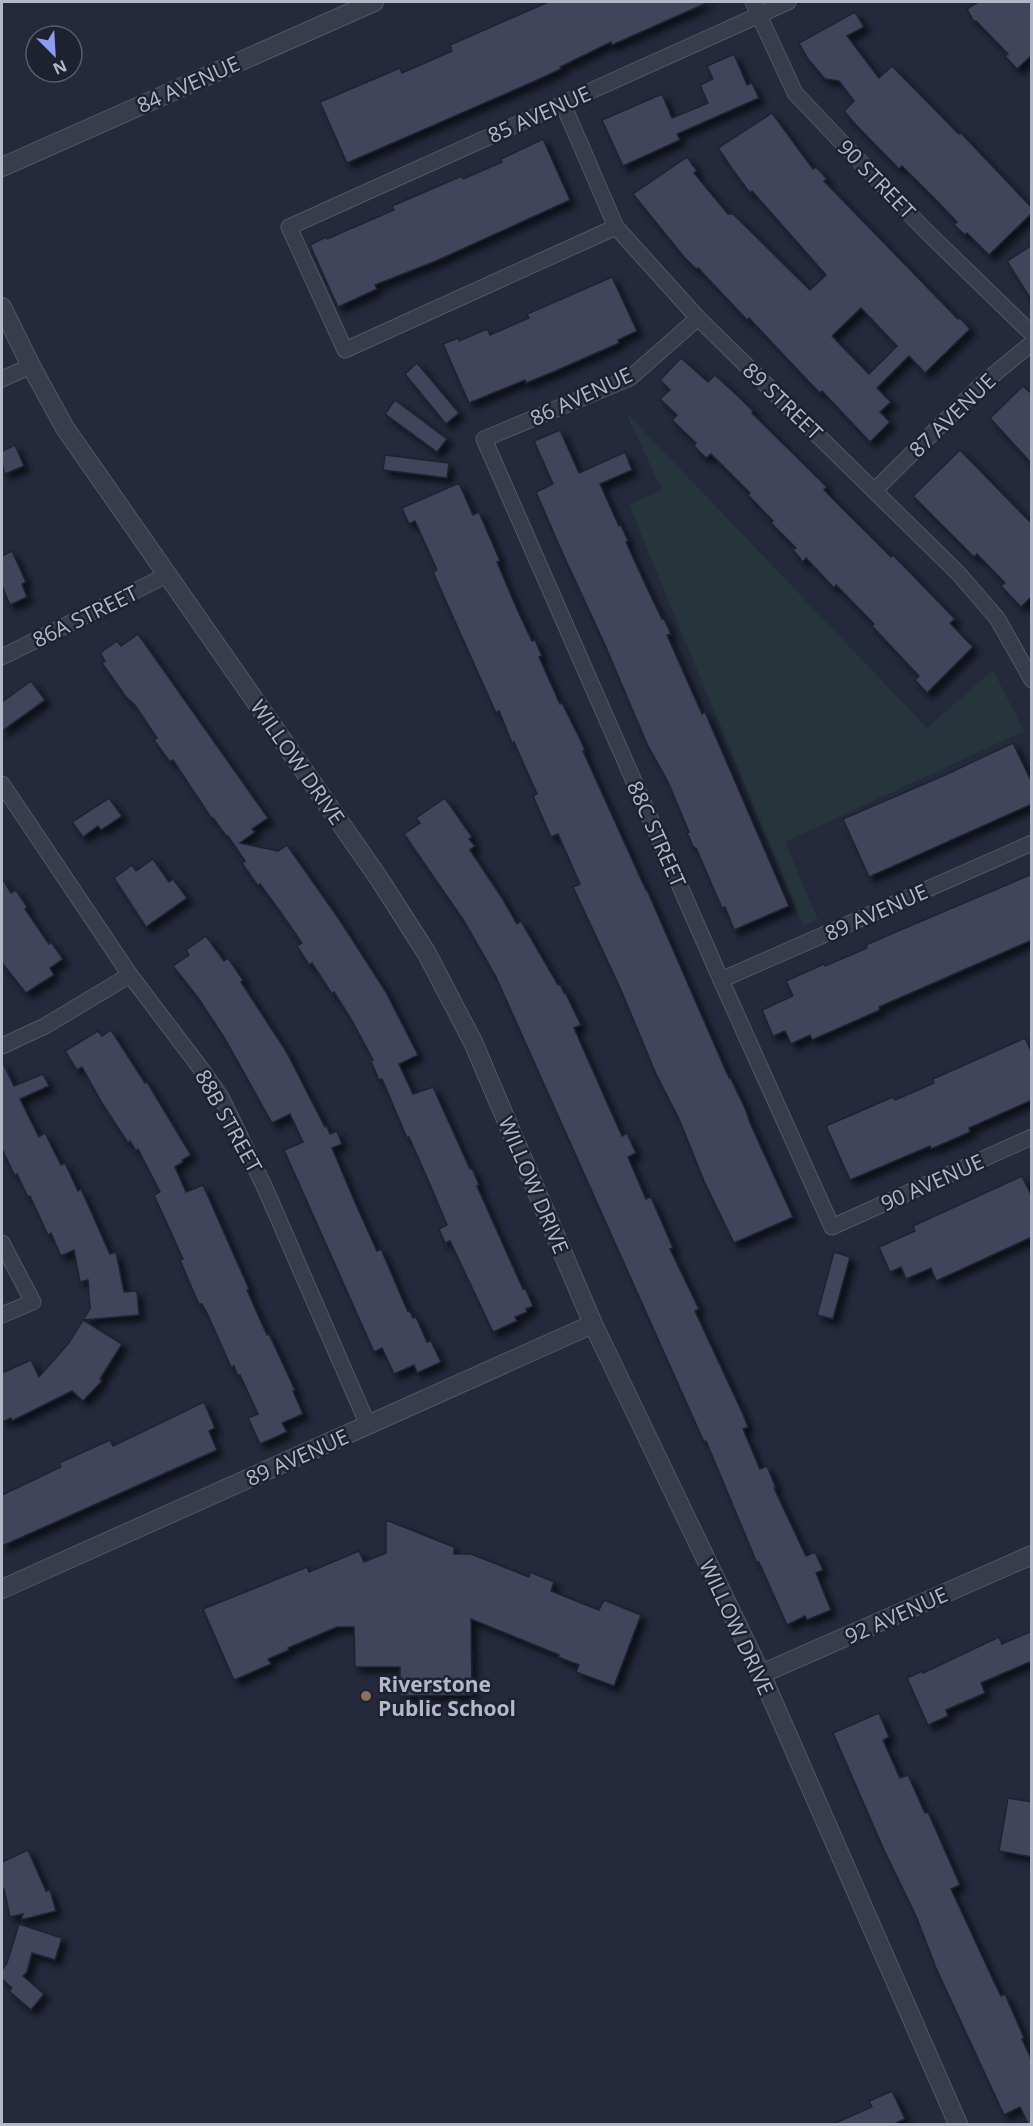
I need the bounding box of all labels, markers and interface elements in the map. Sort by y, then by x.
north arrow [24,24,84,84]
street label: 84 AVENUE [132,49,244,119]
text: N [50,55,71,80]
street label: 85 AVENUE [483,79,595,149]
street label: 90 STREET [832,133,922,225]
street label: 89 STREET [737,356,829,446]
street label: 86 AVENUE [525,360,637,432]
street label: 87 AVENUE [903,367,1001,463]
street label: 86A STREET [28,578,143,654]
street label: WILLOW DRIVE [244,694,352,830]
street label: 88C STREET [621,776,693,892]
street label: 89 AVENUE [820,877,932,947]
street label: 88B STREET [189,1064,269,1178]
street label: WILLOW DRIVE [492,1112,576,1258]
street label: 90 AVENUE [876,1147,988,1217]
street label: 89 AVENUE [241,1422,353,1492]
street label: WILLOW DRIVE [693,1555,781,1699]
street label: 92 AVENUE [840,1580,952,1650]
place label: Riverstone Public School [378,1670,516,1722]
marker: Riverstone Public School [359,1689,373,1703]

